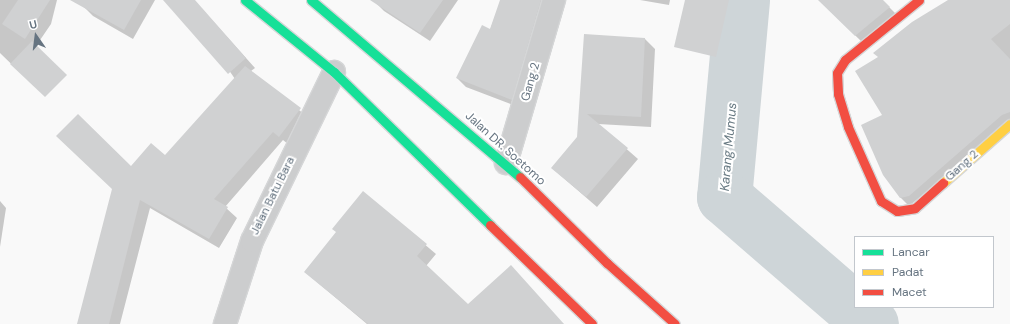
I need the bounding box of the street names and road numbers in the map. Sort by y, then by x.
street label: Gang 2 [519,61,543,103]
street label: Jalan DR. Soetomo [462,109,548,189]
street label: Gang 2 [943,147,981,185]
street label: Jalan Batu Bara [248,155,298,237]

